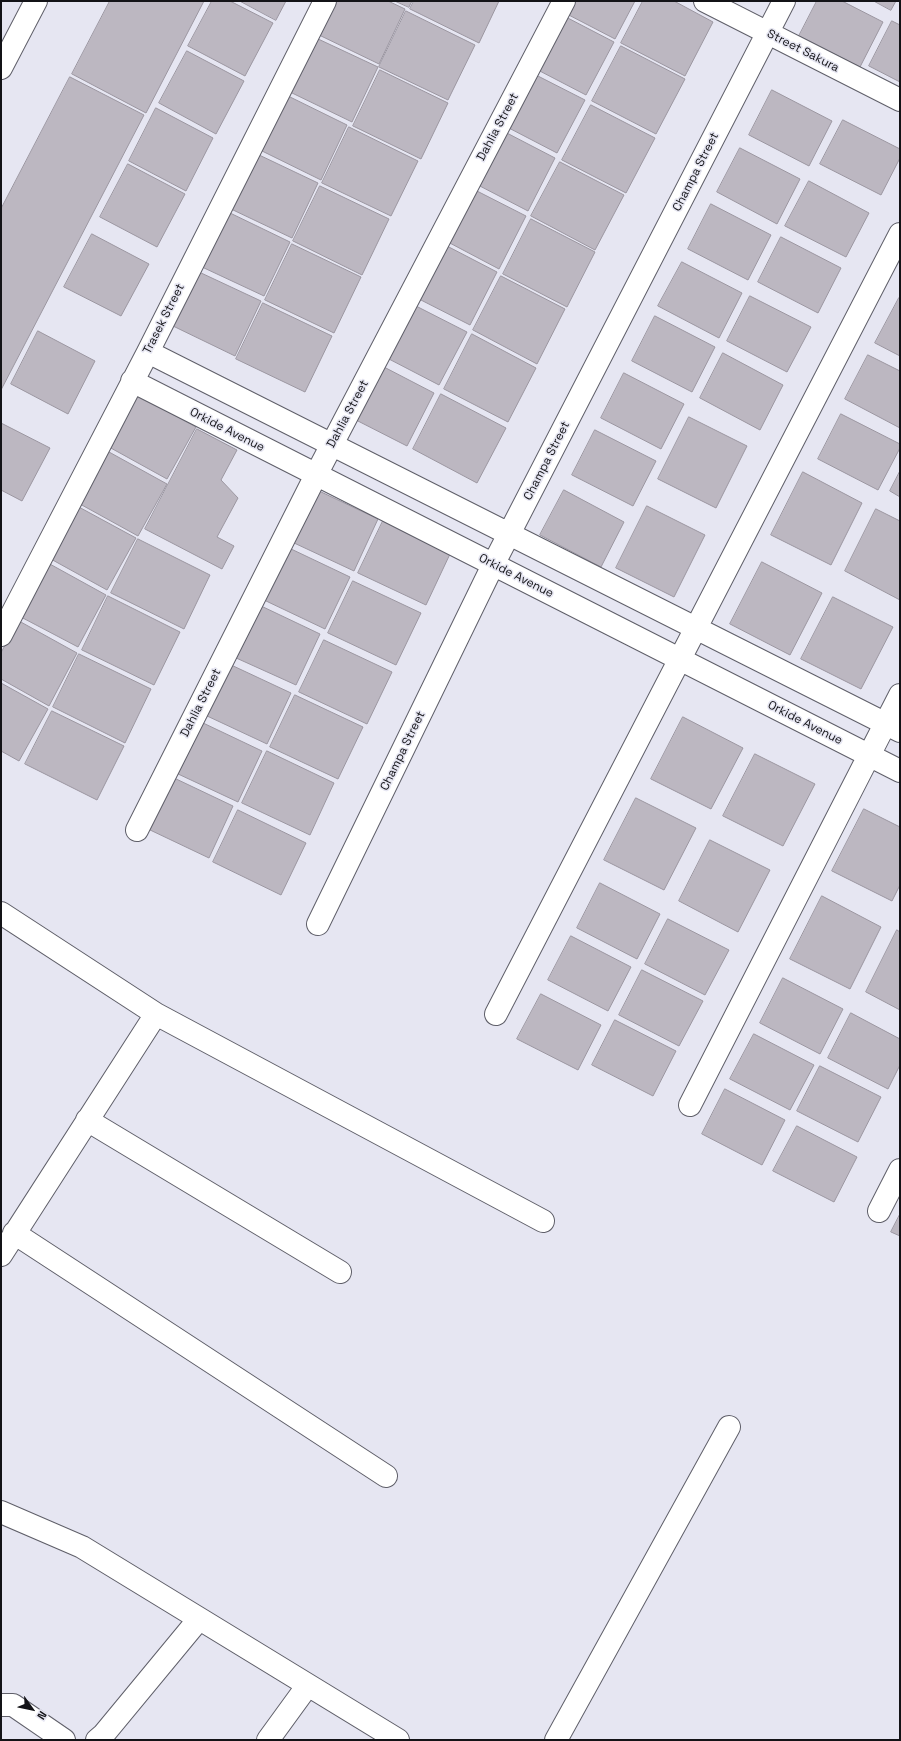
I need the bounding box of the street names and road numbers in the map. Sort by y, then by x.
street label: Street Sakura [765,27,841,75]
street label: Dahlia Street [474,91,522,163]
street label: Champa Street [670,130,722,214]
street label: Trasek Street [140,281,188,357]
street label: Dahlia Street [324,378,372,450]
street label: Orkide Avenue [187,405,267,455]
street label: Champa Street [521,419,573,503]
street label: Orkide Avenue [476,551,556,601]
street label: Dahlia Street [178,666,224,740]
street label: Orkide Avenue [765,698,845,748]
street label: Champa Street [378,709,428,793]

